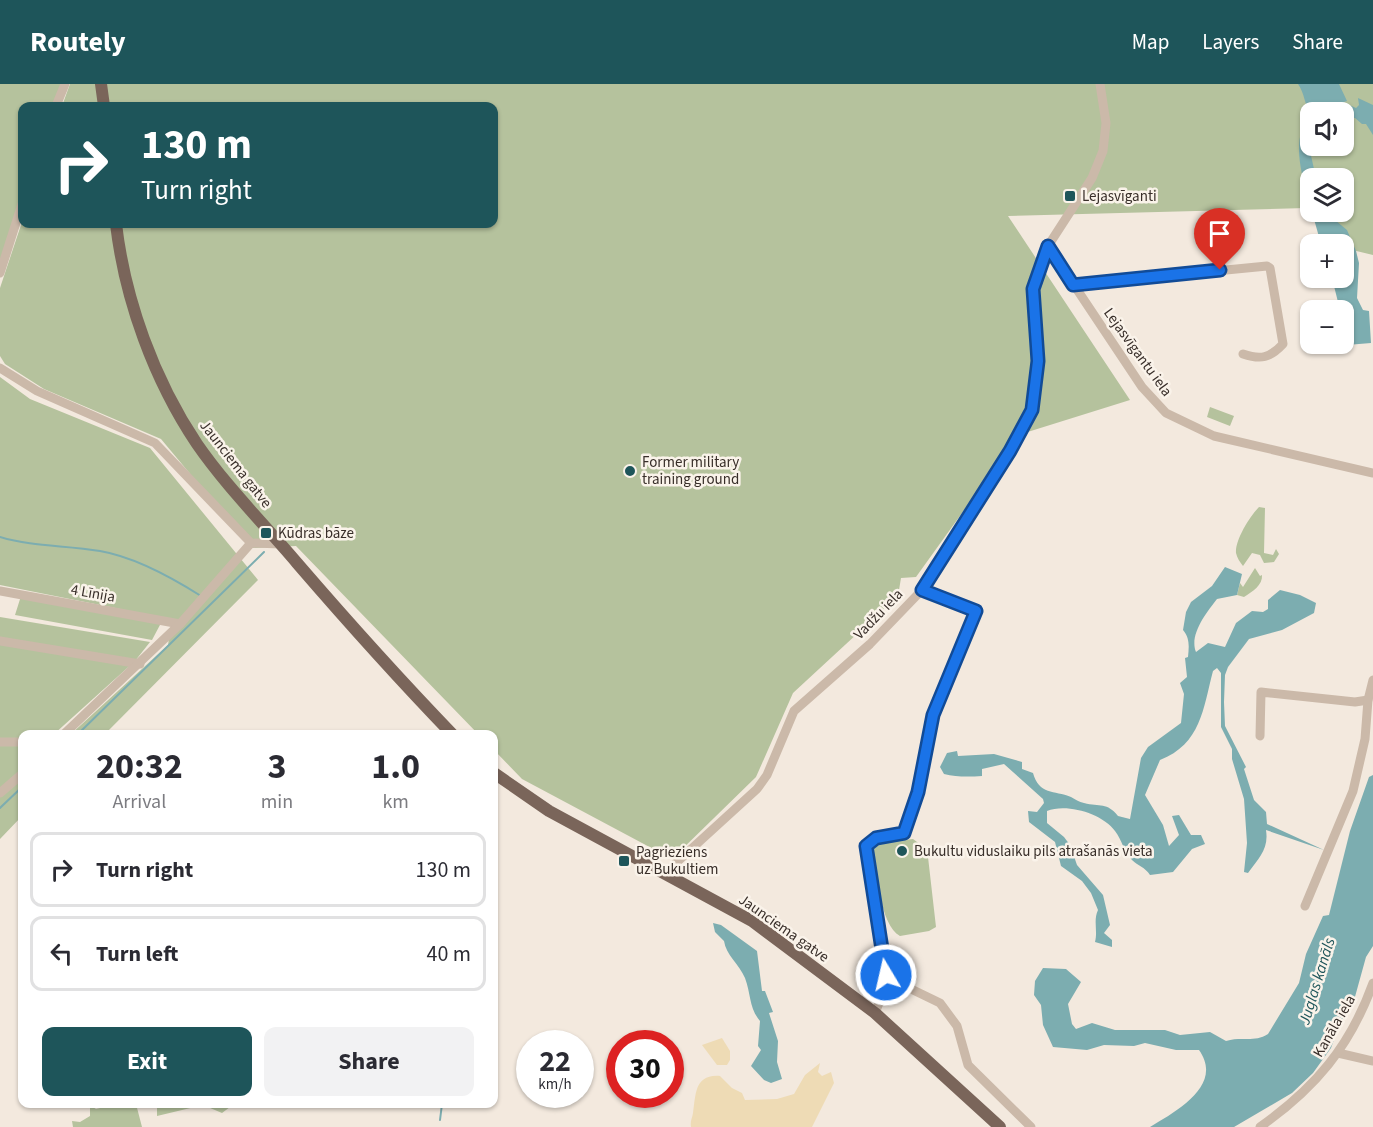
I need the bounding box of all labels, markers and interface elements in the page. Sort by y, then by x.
text: Routely [30,22,126,62]
text: Map [1132,27,1169,57]
text: Layers [1202,27,1259,57]
text: Share [1292,27,1343,57]
map controls [1300,102,1354,354]
button: sound [1300,102,1354,156]
text: 130 m [141,115,252,175]
icon: right [42,126,120,204]
button: layers [1300,168,1354,222]
text: Turn right [141,171,252,210]
place label: Lejasvīganti [1082,186,1157,207]
marker: Lejasvīganti [1063,189,1077,203]
pin [1194,208,1245,270]
icon: arrive [1203,217,1236,250]
button: + [1300,234,1354,288]
button: − [1300,300,1354,354]
street label: Lejasvīgantu iela [1098,304,1177,401]
street label: Jaunciema gatve [195,416,277,513]
place label: Former military training ground [642,452,739,490]
marker: Former military training ground [623,464,637,478]
place label: Kūdras bāze [278,523,354,544]
marker: Kūdras bāze [259,526,273,540]
street label: 4 Līnija [69,579,117,608]
street label: Vadžu iela [849,584,908,644]
text: 20:32 [96,741,183,792]
text: 3 [268,741,287,792]
text: 1.0 [371,741,420,792]
text: Arrival [113,788,166,816]
text: min [261,788,293,816]
text: km [382,788,409,816]
place label: Bukultu viduslaiku pils atrašanās vieta [914,841,1153,862]
place label: Pagrieziens uz Bukultiem [636,842,718,880]
marker: Bukultu viduslaiku pils atrašanās vieta [895,844,909,858]
icon: right [45,853,78,886]
text: Turn right [96,854,193,886]
text: 130 m [416,854,471,886]
marker: Pagrieziens uz Bukultiem [617,854,631,868]
street label: Jaunciema gatve [734,889,833,967]
water label: Juglas kanāls [1293,935,1341,1028]
icon: left [45,937,78,970]
text: Turn left [96,938,178,970]
text: 40 m [426,938,471,970]
position arrow [854,943,918,1007]
street label: Kanāla iela [1308,991,1361,1061]
button: Exit [42,1027,252,1096]
button: Share [264,1027,474,1096]
speed limit sign: 30 [606,1030,684,1108]
text: 22 [539,1040,571,1083]
text: km/h [538,1074,572,1095]

